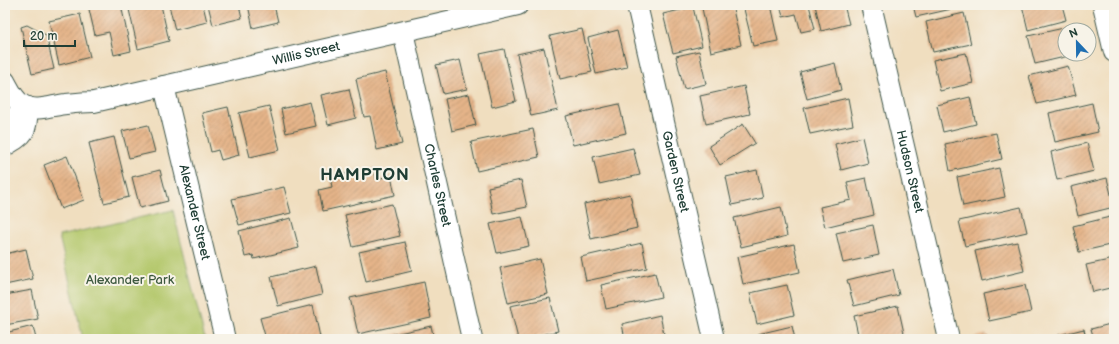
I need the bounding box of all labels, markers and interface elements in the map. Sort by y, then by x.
scale bar [24,22,75,48]
north arrow [1057,22,1097,62]
text: N [1067,26,1080,41]
text: 20 m [30,29,57,44]
street label: Willis Street [271,38,341,69]
street label: Garden Street [658,129,693,214]
street label: Hudson Street [892,129,927,214]
street label: Charles Street [420,142,454,228]
street label: Alexander Street [175,163,214,262]
district label: HAMPTON [320,165,410,185]
park label: Alexander Park [86,272,175,288]

